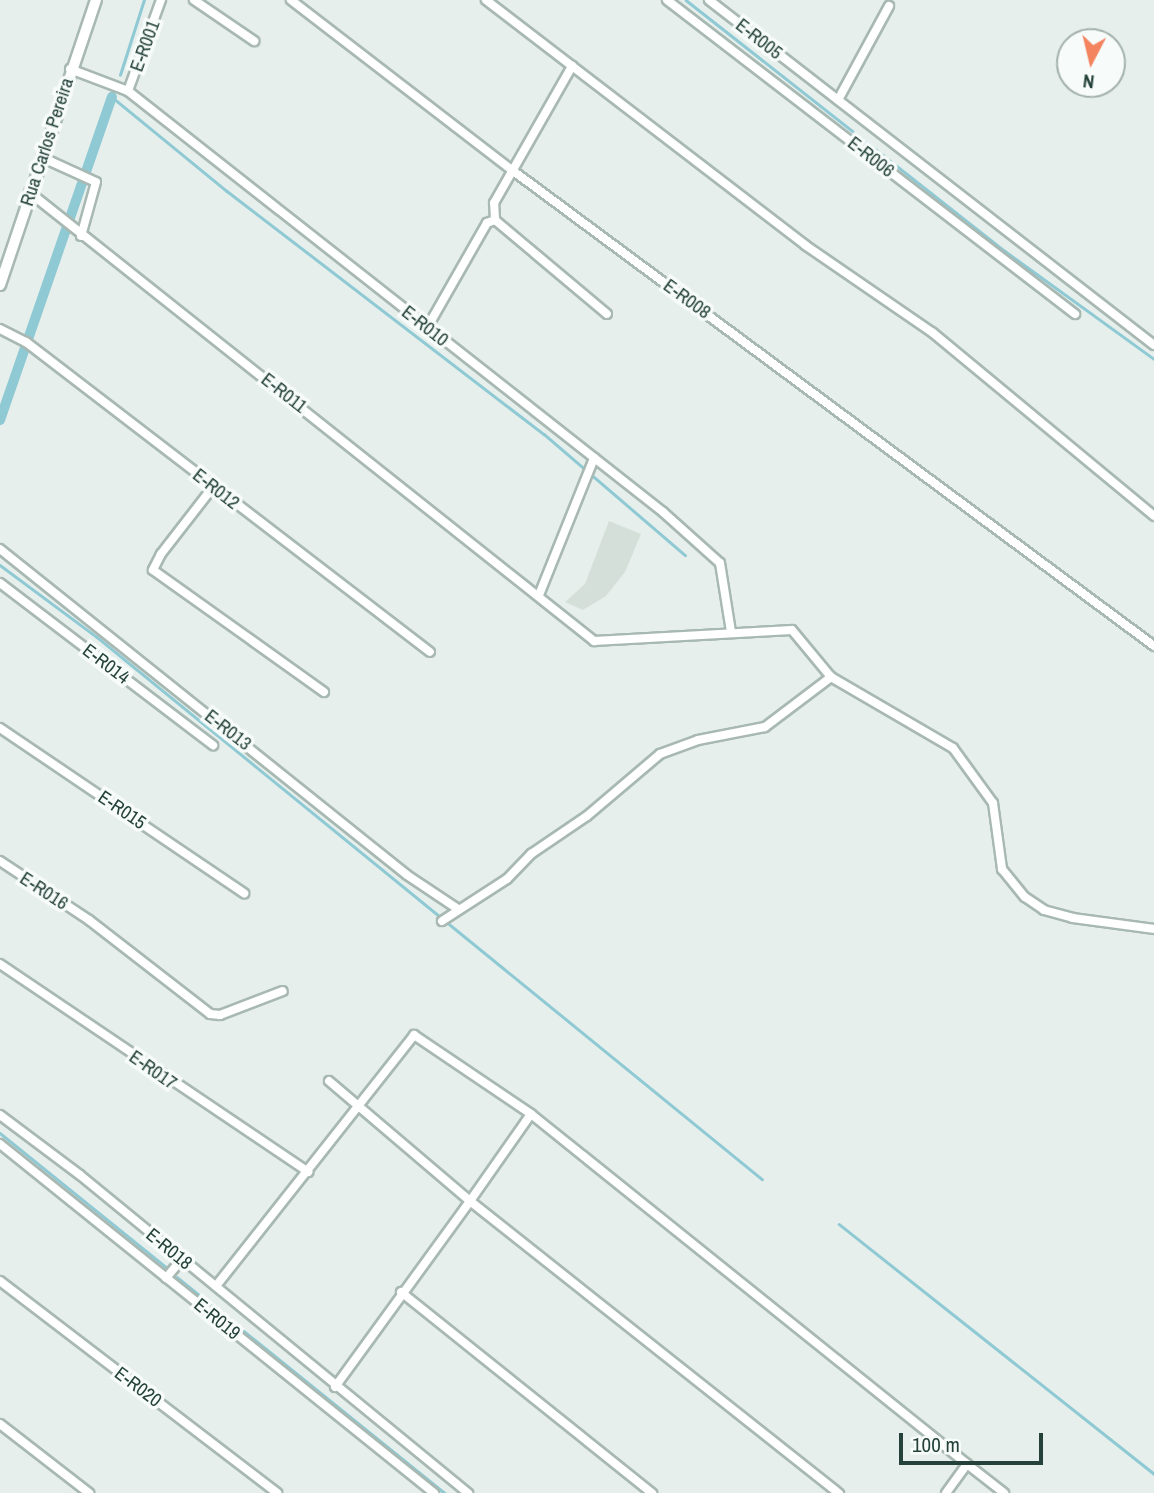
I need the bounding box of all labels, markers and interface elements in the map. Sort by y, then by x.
street label: E-R005 [731,14,787,64]
street label: E-R001 [125,17,165,75]
north arrow [1056,28,1126,98]
text: N [1082,68,1096,95]
street label: Rua Carlos Pereira [16,75,78,209]
street label: E-R006 [843,132,899,182]
street label: E-R008 [659,274,715,324]
street label: E-R010 [397,301,453,351]
street label: E-R011 [257,368,311,418]
street label: E-R012 [188,464,244,514]
street label: E-R014 [78,639,134,689]
street label: E-R013 [200,705,256,755]
street label: E-R015 [94,786,150,834]
street label: E-R016 [16,867,72,915]
street label: E-R017 [125,1046,181,1094]
street label: E-R018 [141,1224,197,1274]
street label: E-R019 [189,1294,245,1344]
street label: E-R020 [110,1362,166,1412]
scale bar [902,1420,1046,1464]
text: 100 m [912,1430,960,1459]

